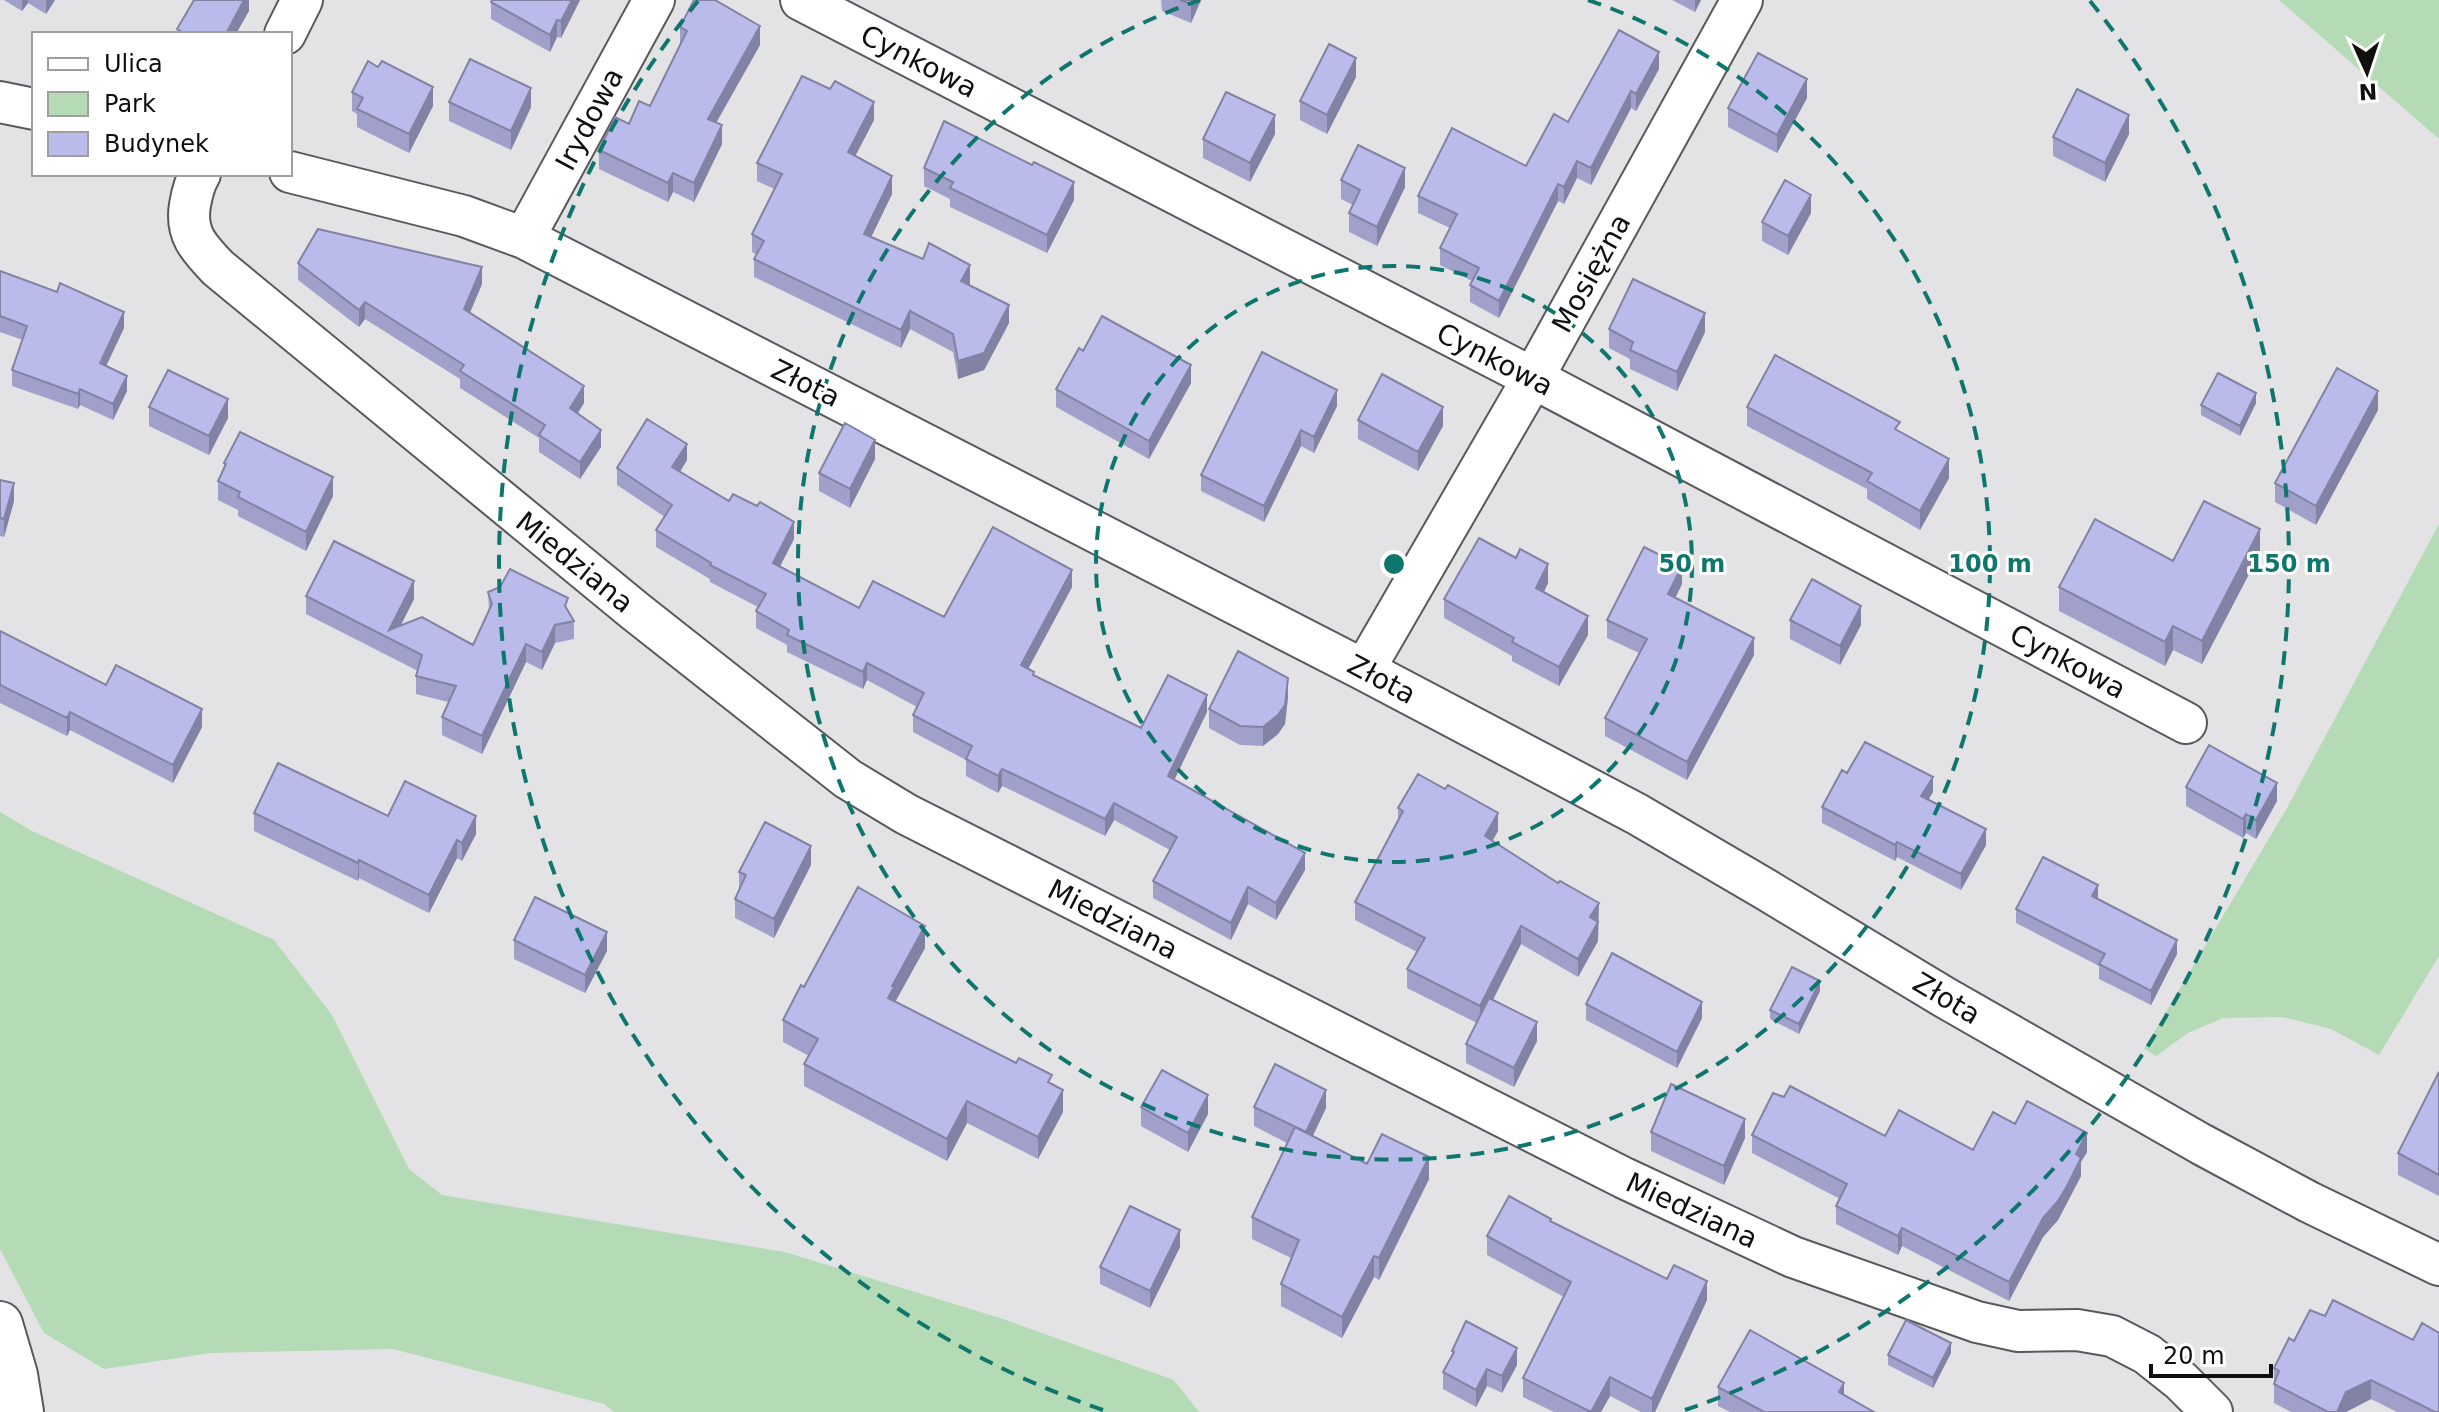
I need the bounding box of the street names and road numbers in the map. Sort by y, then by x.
street label: Cynkowa [855,18,983,105]
street label: Irydowa [549,62,630,176]
street label: Mosiężna [1545,208,1637,338]
street label: Cynkowa [1431,316,1559,403]
street label: Złota [766,353,846,414]
street label: Miedziana [509,505,640,620]
street label: Cynkowa [2004,617,2131,706]
street label: Złota [1342,648,1421,711]
street label: Miedziana [1042,873,1183,966]
street label: Złota [1907,966,1986,1031]
street label: Miedziana [1621,1166,1763,1255]

